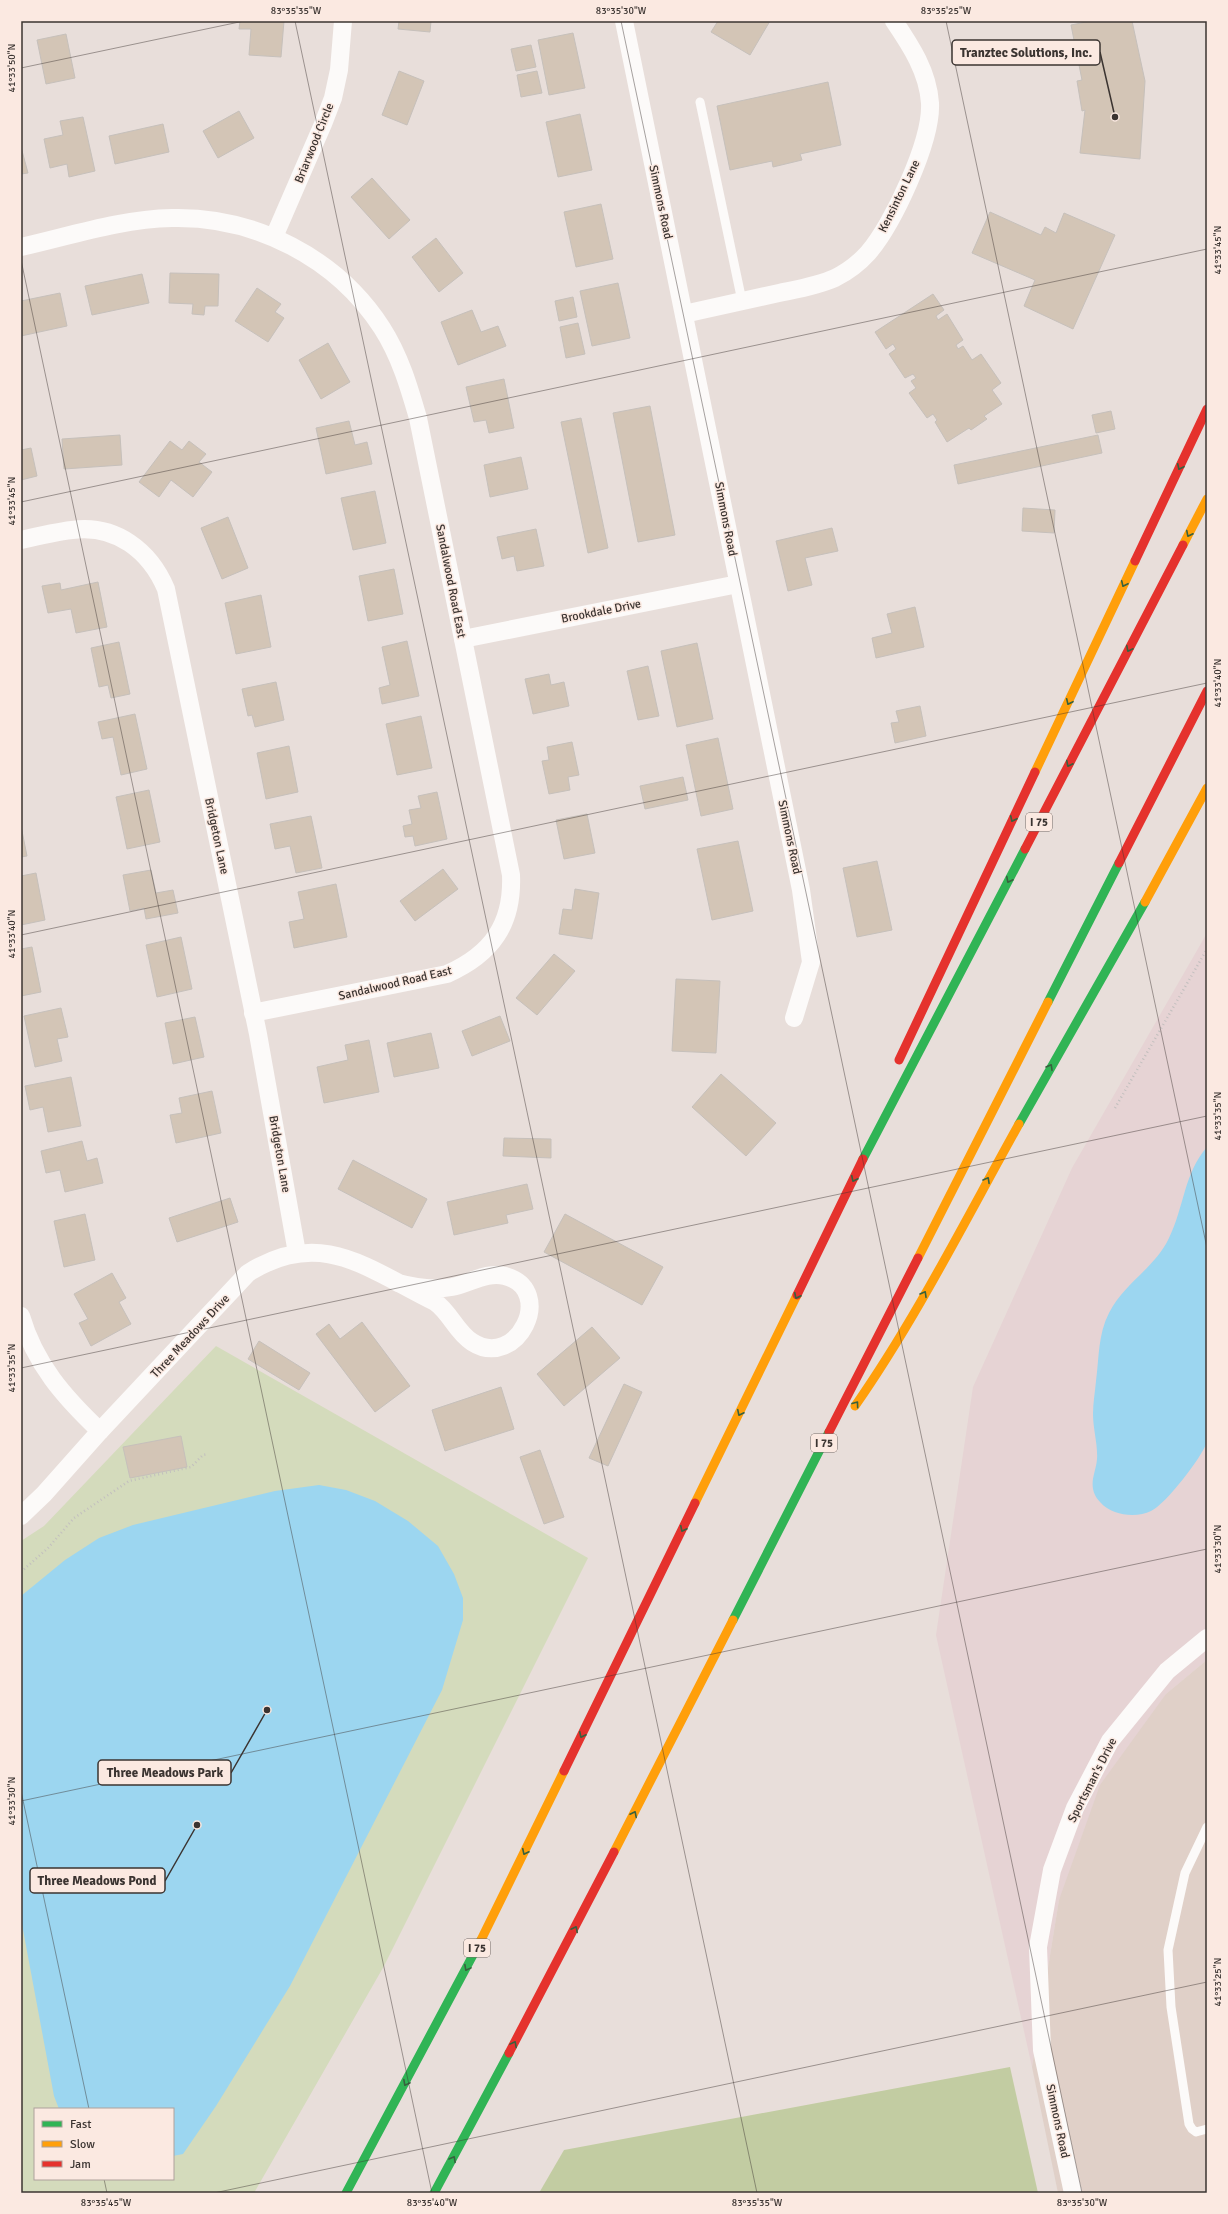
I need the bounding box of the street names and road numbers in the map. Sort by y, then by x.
street label: Briarwood Circle [292,101,337,186]
street label: Kensinton Lane [875,157,923,235]
street label: Simmons Road [645,164,676,241]
street label: Simmons Road [711,481,740,558]
street label: Sandalwood Road East [432,523,469,639]
street label: Brookdale Drive [560,596,642,627]
street label: Bridgeton Lane [201,796,232,876]
street label: Simmons Road [774,799,805,876]
road number: I 75 [1026,813,1052,831]
street label: Sandalwood Road East [337,963,453,1004]
street label: Bridgeton Lane [265,1114,294,1194]
street label: Three Meadows Drive [148,1291,233,1381]
road number: I 75 [811,1434,837,1452]
street label: Sportsman's Drive [1065,1735,1120,1825]
road number: I 75 [464,1939,490,1957]
street label: Simmons Road [1042,2083,1073,2160]

